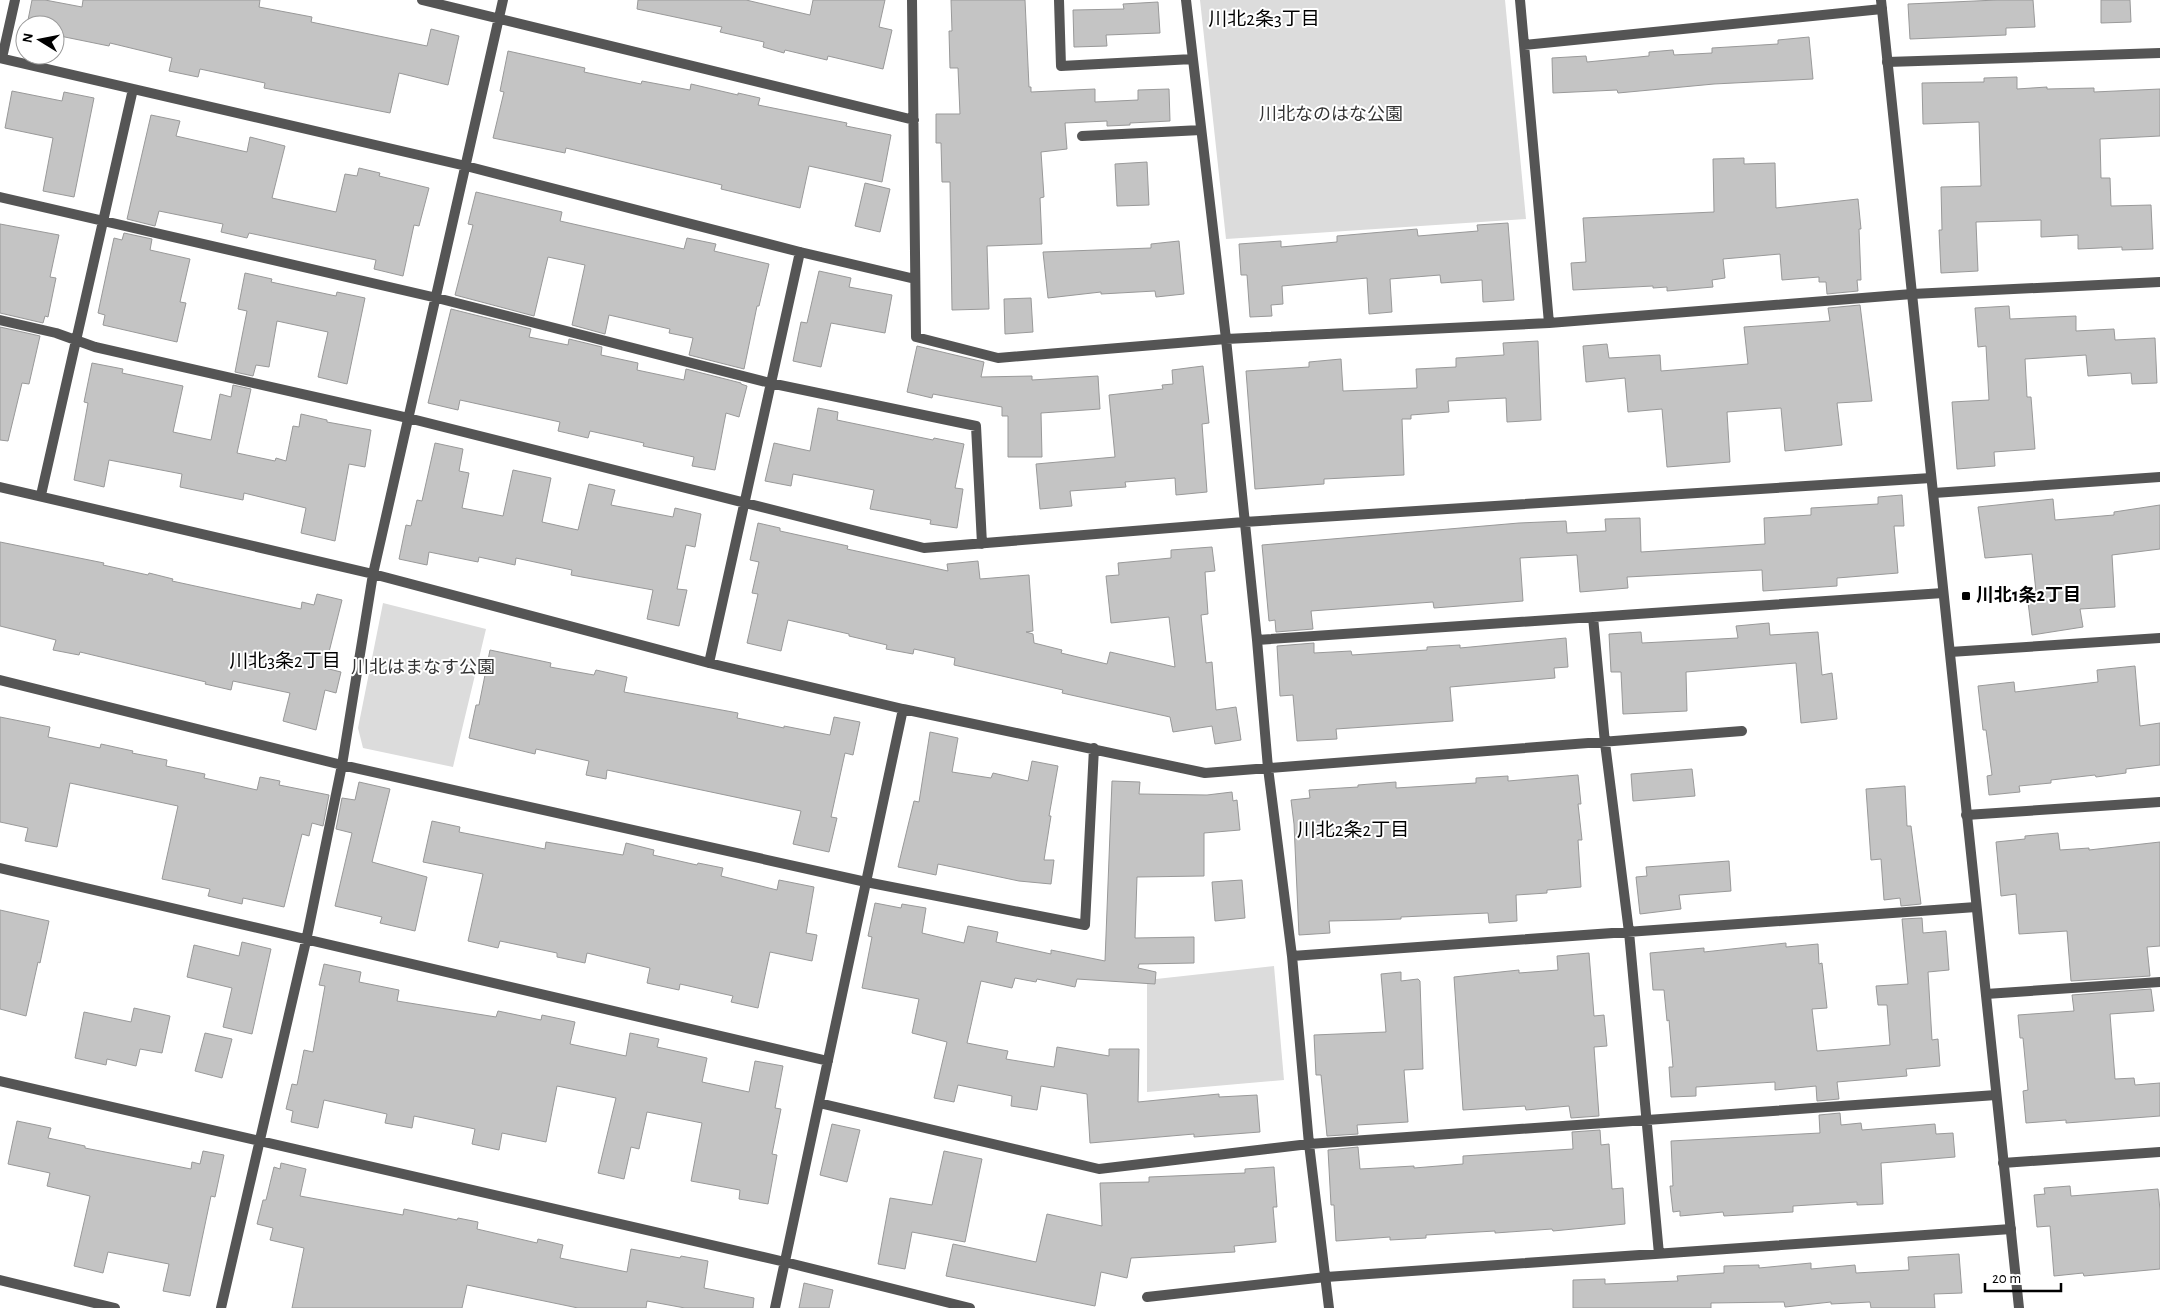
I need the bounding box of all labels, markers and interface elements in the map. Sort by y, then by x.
district label: 川北2条3丁目 [1208,9,1320,29]
north arrow [15,15,65,65]
text: N [20,32,36,44]
park label: 川北なのはな公園 [1259,104,1403,124]
place label: 川北1条2丁目 [1976,585,2081,605]
marker: 川北1条2丁目 [1960,590,1972,602]
district label: 川北3条2丁目 [229,651,341,671]
park label: 川北はまなす公園 [351,657,495,677]
district label: 川北2条2丁目 [1297,820,1409,840]
scale bar [1985,1260,2061,1292]
text: 20 m [1992,1271,2021,1286]

